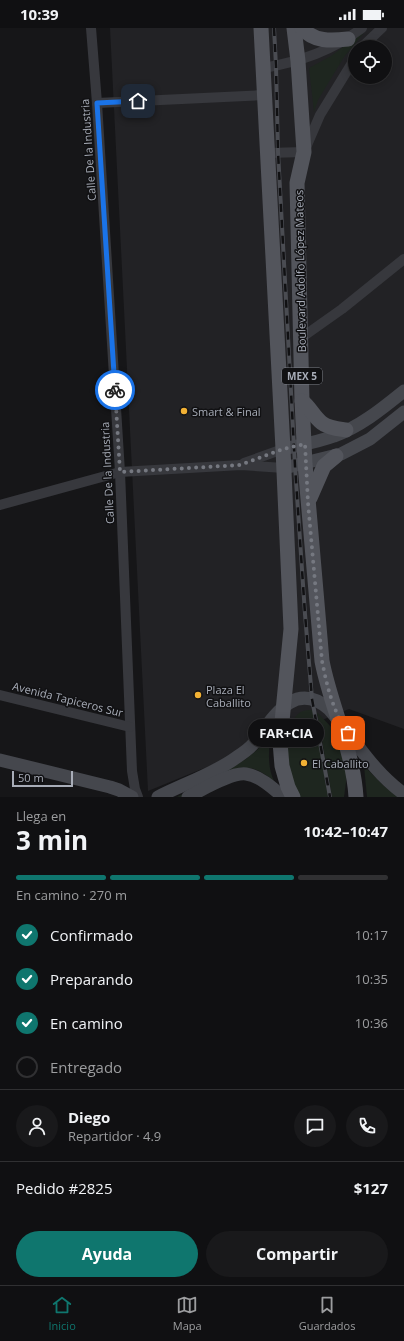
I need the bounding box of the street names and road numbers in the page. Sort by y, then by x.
street label: Calle De la Industria [77,98,99,202]
street label: Boulevard Adolfo López Mateos [291,190,309,352]
road number: MEX 5 [282,368,322,384]
street label: Calle De la Industria [97,422,117,524]
street label: Avenida Tapiceros Sur [11,678,125,720]

